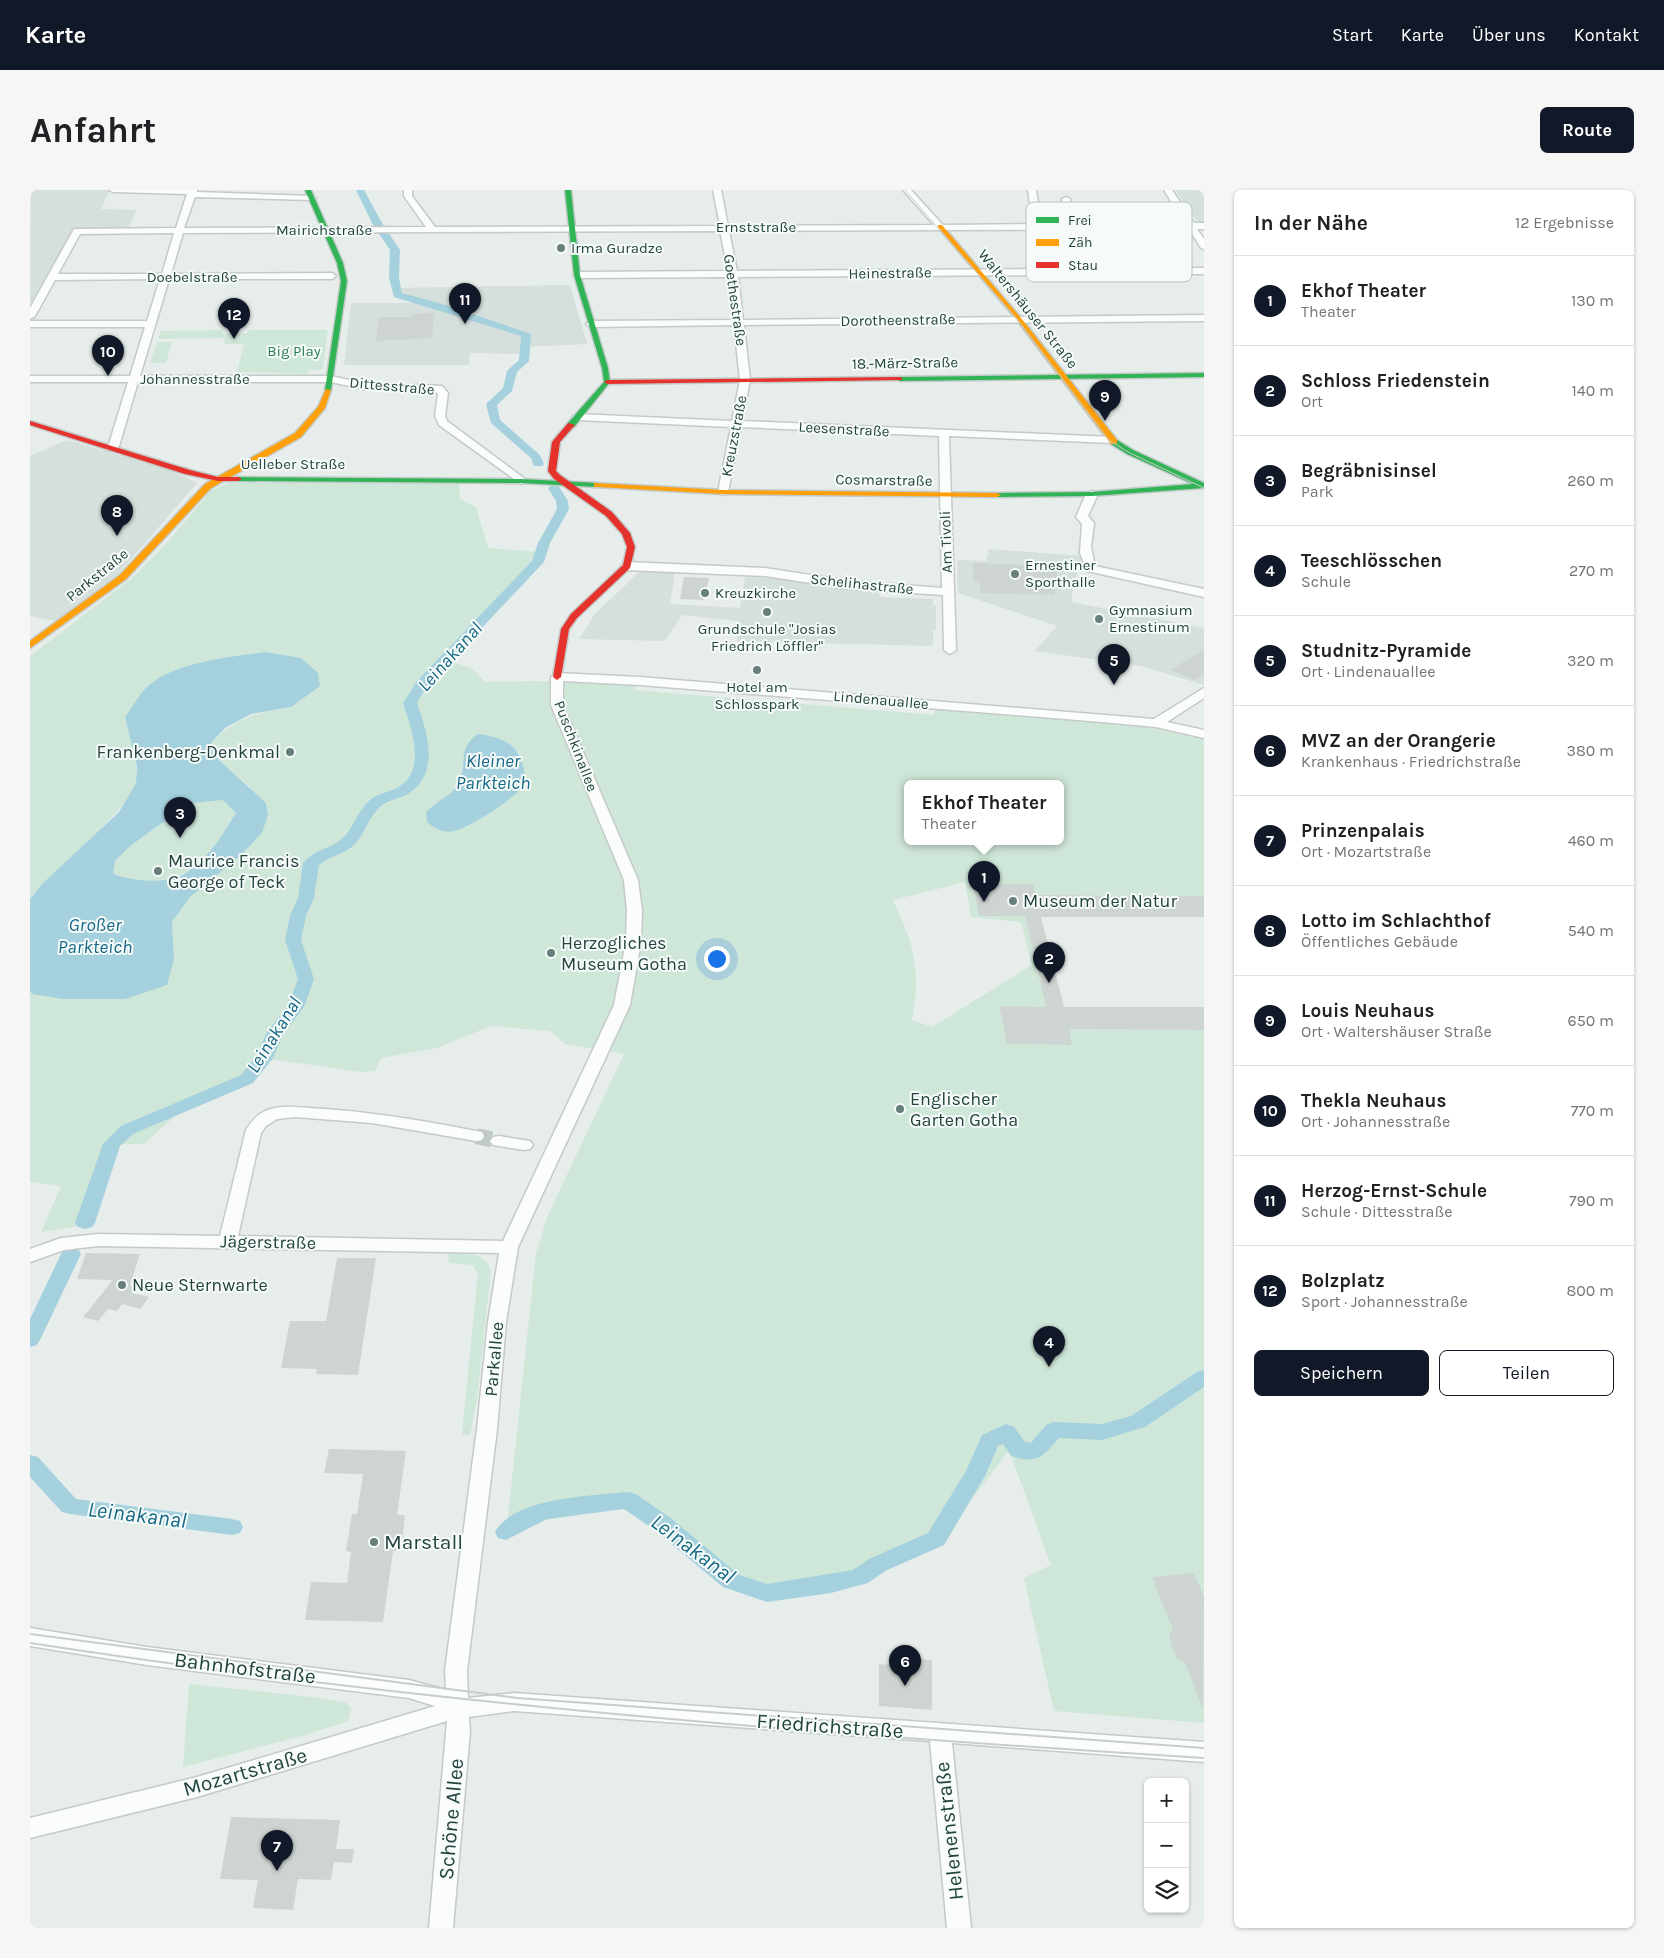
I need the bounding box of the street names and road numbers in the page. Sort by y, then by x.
street label: Ernststraße [716,218,796,236]
street label: Mairichstraße [276,221,372,239]
street label: Waltershäuser Straße [974,246,1082,372]
street label: Goethestraße [720,253,750,347]
street label: Heinestraße [848,263,932,283]
street label: Doebelstraße [147,268,237,286]
street label: Dorotheenstraße [840,310,956,330]
street label: 18.-März-Straße [852,353,958,373]
street label: Johannesstraße [140,370,250,388]
street label: Dittesstraße [349,373,435,399]
street label: Kreuzstraße [717,394,751,478]
street label: Leesenstraße [798,418,890,440]
street label: Uelleber Straße [241,455,345,473]
street label: Cosmarstraße [835,470,933,490]
street label: Am Tivoli [936,510,956,574]
street label: Parkstraße [62,545,132,605]
street label: Schelihastraße [810,570,914,598]
street label: Lindenauallee [833,687,929,713]
street label: Puschkinallee [550,698,602,794]
street label: Jägerstraße [220,1230,316,1254]
street label: Parkallee [480,1321,508,1397]
street label: Bahnhofstraße [173,1647,317,1689]
street label: Friedrichstraße [756,1709,904,1743]
street label: Mozartstraße [180,1743,310,1801]
street label: Schöne Allee [434,1757,468,1881]
street label: Helenenstraße [930,1760,968,1902]

